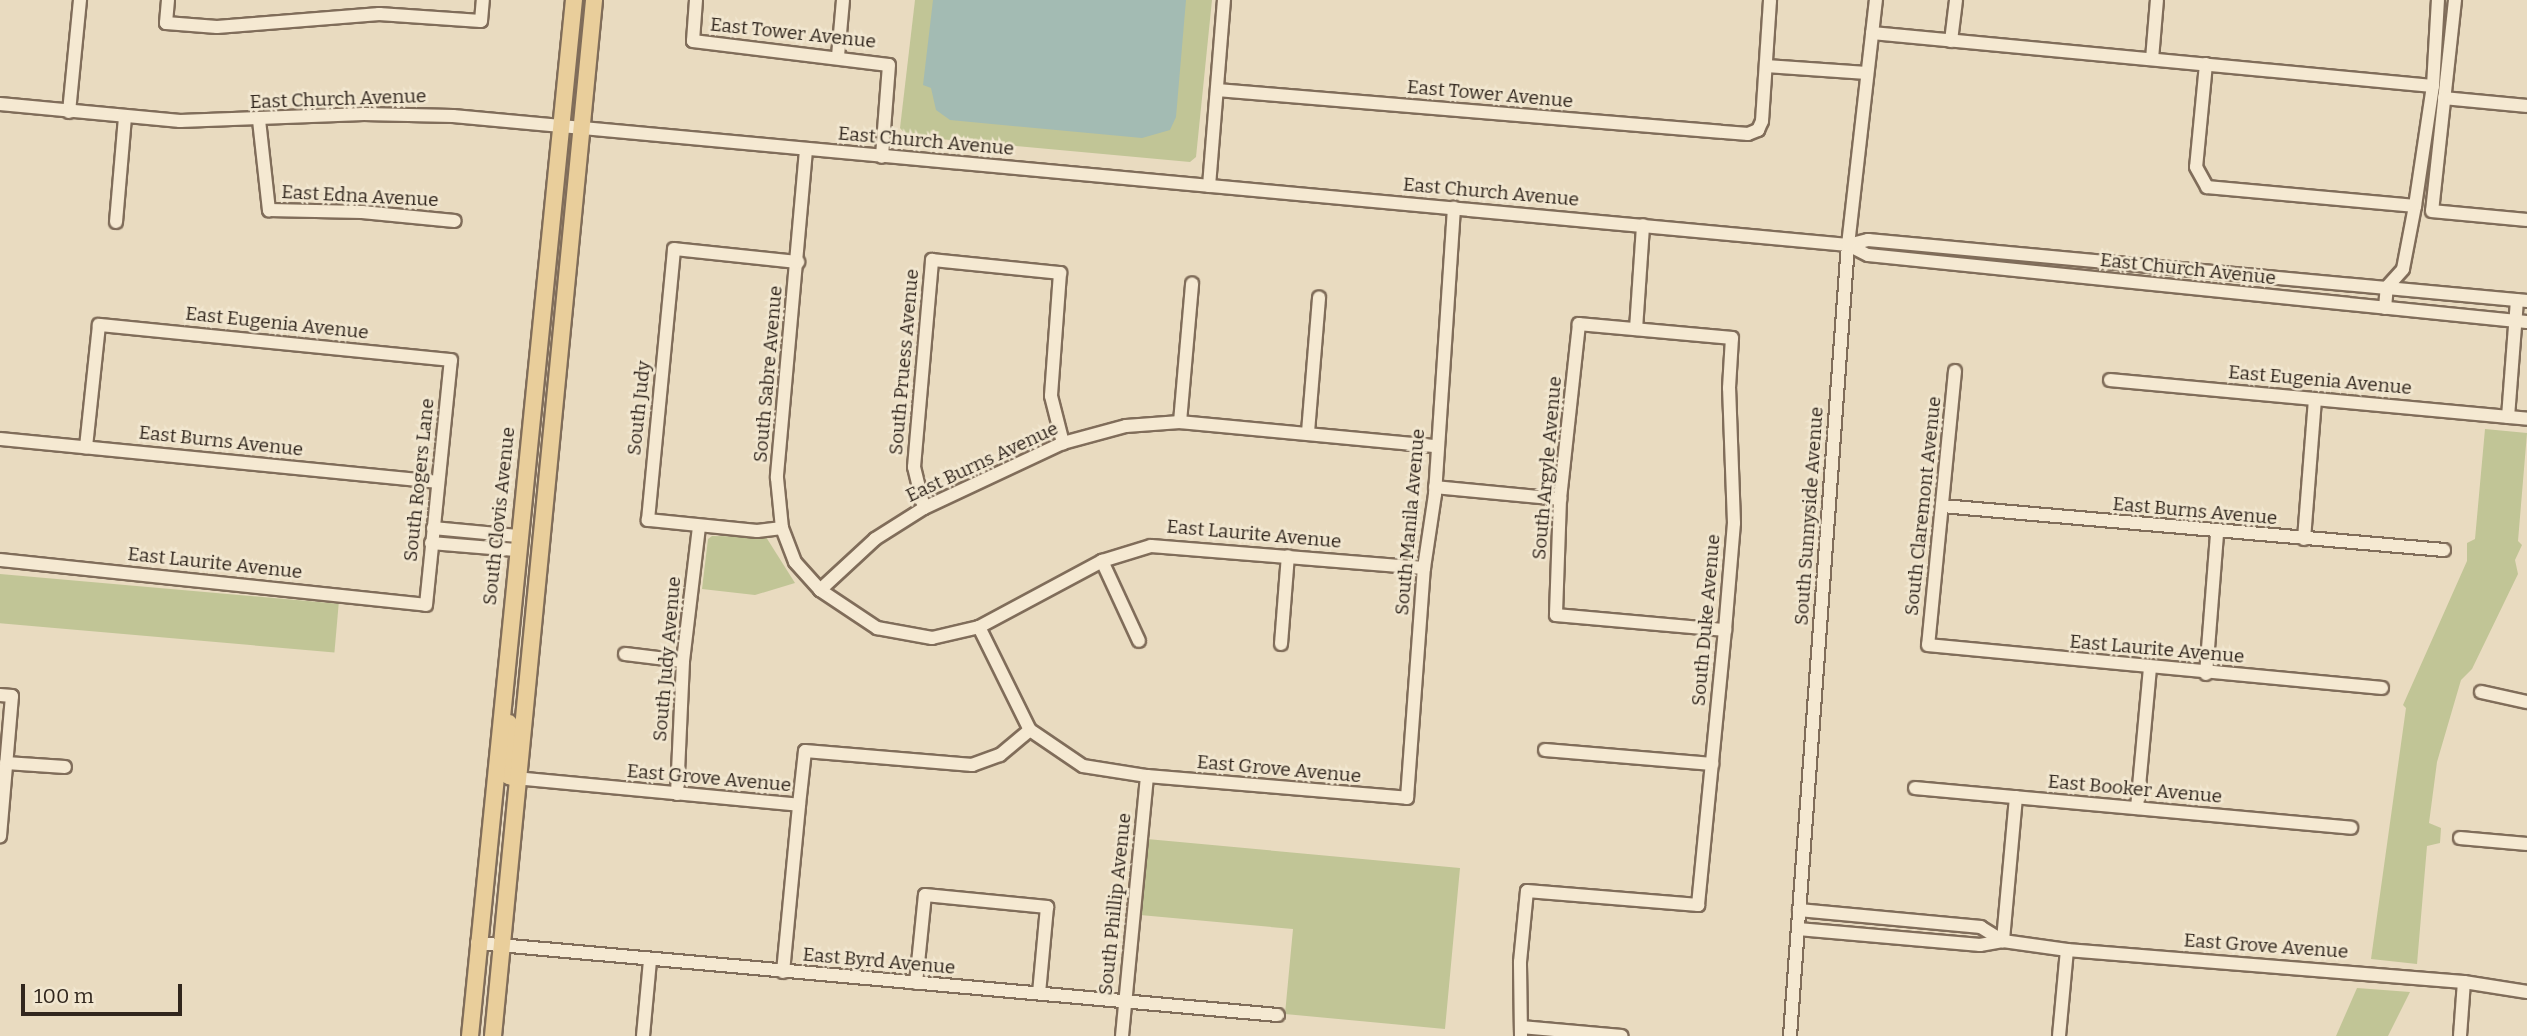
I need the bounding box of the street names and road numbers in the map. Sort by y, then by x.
street label: East Tower Avenue [709,13,877,53]
street label: East Tower Avenue [1406,75,1574,113]
street label: East Church Avenue [249,85,427,113]
street label: East Church Avenue [837,122,1015,160]
street label: East Church Avenue [1402,173,1580,211]
street label: East Edna Avenue [281,180,439,212]
street label: East Church Avenue [2099,248,2277,290]
street label: South Pruess Avenue [885,268,923,456]
street label: South Sabre Avenue [749,285,787,463]
street label: East Eugenia Avenue [184,302,370,344]
street label: South Judy [623,360,655,456]
street label: East Eugenia Avenue [2227,361,2413,399]
street label: South Argyle Avenue [1528,375,1566,561]
street label: South Claremont Avenue [1900,395,1946,617]
street label: South Rogers Lane [399,397,439,563]
street label: South Sunnyside Avenue [1790,406,1828,626]
street label: East Burns Avenue [902,417,1062,507]
street label: East Burns Avenue [138,421,304,461]
street label: South Clovis Avenue [478,426,520,606]
street label: South Manila Avenue [1390,428,1430,616]
street label: East Burns Avenue [2112,492,2278,530]
street label: East Laurite Avenue [1166,515,1342,553]
street label: South Duke Avenue [1687,533,1725,707]
street label: East Laurite Avenue [127,542,303,584]
street label: South Judy Avenue [648,576,686,742]
street label: East Laurite Avenue [2069,630,2245,668]
street label: East Grove Avenue [1196,750,1362,788]
street label: East Grove Avenue [626,759,792,797]
street label: East Booker Avenue [2047,770,2223,808]
street label: South Phillip Avenue [1094,812,1136,996]
street label: East Grove Avenue [2183,929,2349,963]
street label: East Byrd Avenue [802,943,956,979]

